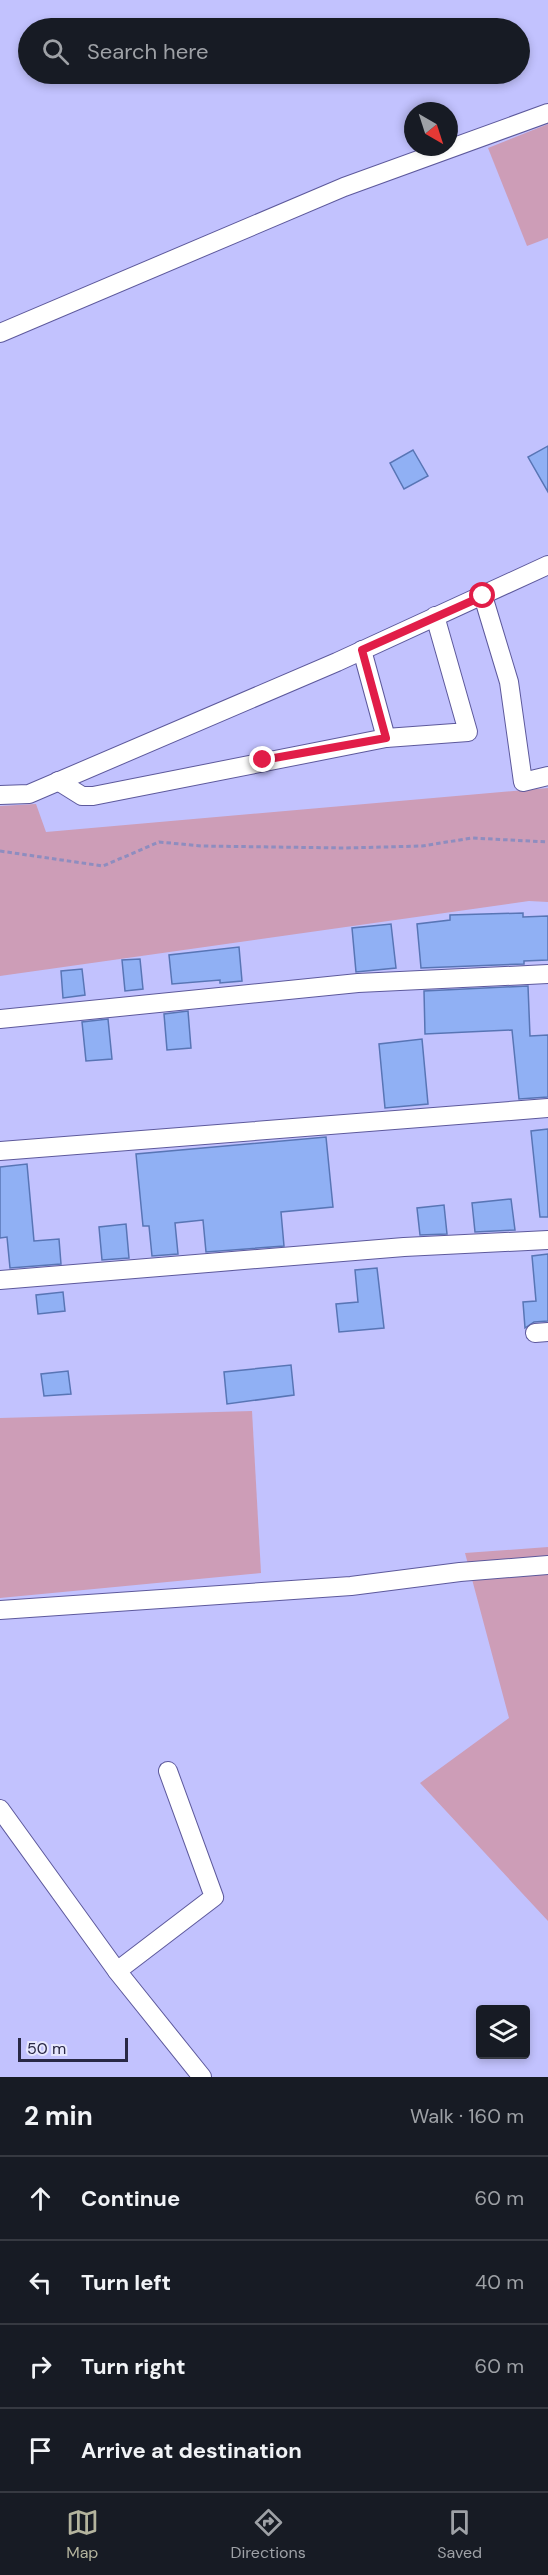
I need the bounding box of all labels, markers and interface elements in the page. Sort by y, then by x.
search box [18,18,530,84]
icon: search [39,35,72,68]
text: Search here [87,37,208,66]
north arrow [404,102,458,156]
route start [469,582,495,608]
route end [249,746,275,772]
map controls [476,2005,530,2059]
button: layers [476,2005,530,2059]
scale bar [18,2035,128,2062]
text: 50 m [27,2038,66,2059]
text: 2 min [24,2099,93,2133]
text: Walk · 160 m [410,2103,524,2129]
icon: ahead [24,2182,57,2215]
text: Continue [81,2184,180,2213]
text: 60 m [475,2185,524,2211]
icon: left [24,2266,57,2299]
text: Turn left [81,2268,171,2297]
text: 40 m [475,2269,524,2295]
icon: right [24,2350,57,2383]
text: Turn right [81,2352,186,2381]
text: 60 m [475,2353,524,2379]
icon: arrive [24,2434,57,2467]
text: Arrive at destination [81,2436,302,2465]
tab: Map [66,2506,99,2563]
tab: Directions [230,2506,306,2563]
tab: Saved [437,2506,482,2563]

